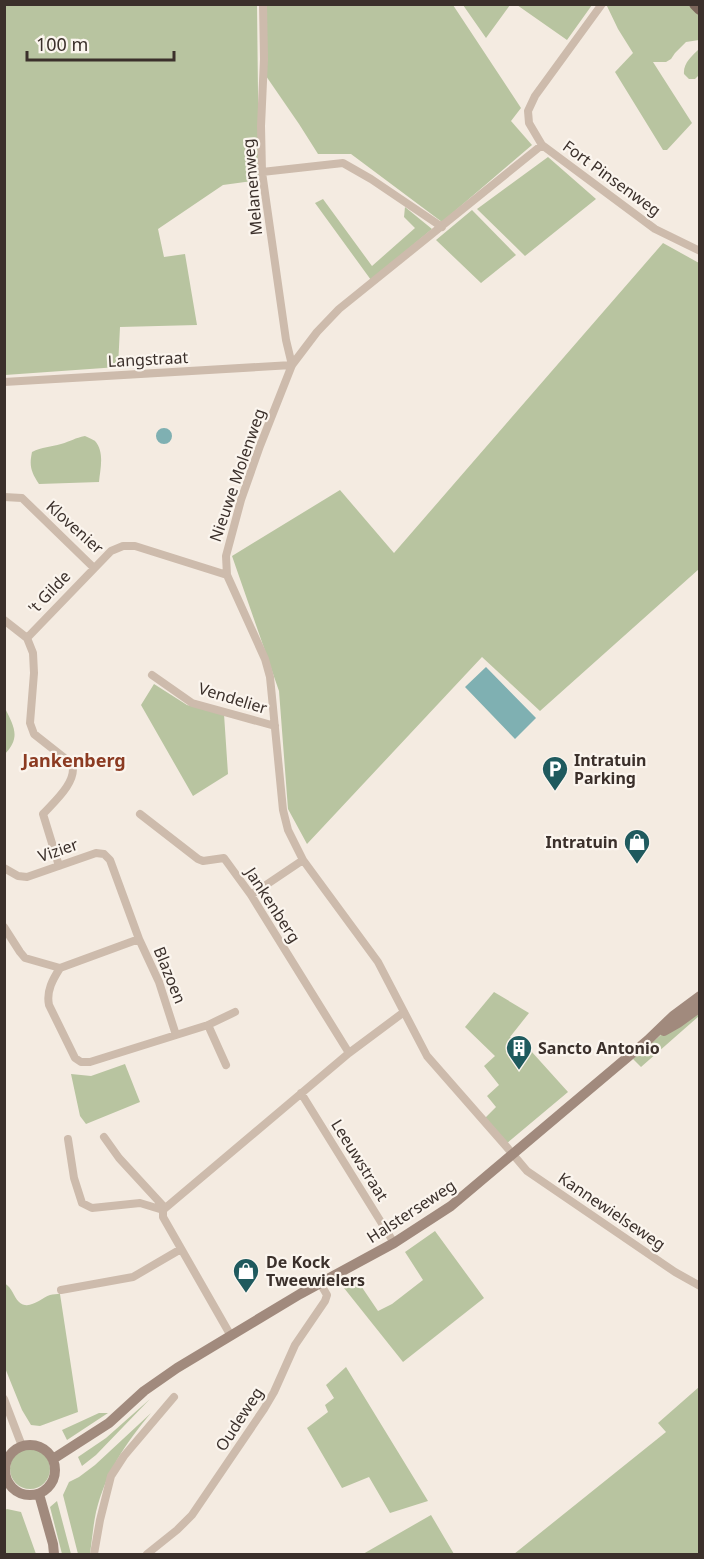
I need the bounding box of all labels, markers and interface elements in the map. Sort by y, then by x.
scale bar [27,24,174,62]
text: 100 m [36,32,88,56]
street label: Fort Pinsenweg [559,135,665,221]
street label: Melanenweg [237,138,267,236]
street label: Langstraat [107,346,189,372]
street label: Nieuwe Molenweg [204,405,270,545]
street label: Klovenier [42,495,109,559]
street label: 't Gilde [23,566,75,618]
street label: Vendelier [196,677,271,719]
district label: Jankenberg [20,748,126,772]
place label: Intratuin Parking [574,749,647,789]
parking icon: Intratuin Parking [540,754,570,792]
shop icon: Intratuin [622,827,652,865]
place label: Intratuin [545,831,618,853]
street label: Vizier [35,833,81,867]
street label: Jankenberg [239,861,306,947]
street label: Blazoen [149,943,191,1007]
building icon: Sancto Antonio [504,1033,534,1071]
place label: Sancto Antonio [538,1037,660,1059]
street label: Leeuwstraat [326,1115,394,1205]
street label: Kannewielseweg [554,1167,670,1255]
street label: Halsterseweg [362,1174,460,1248]
place label: De Kock Tweewielers [266,1251,365,1291]
shop icon: De Kock Tweewielers [231,1256,261,1294]
street label: Oudeweg [210,1383,268,1455]

